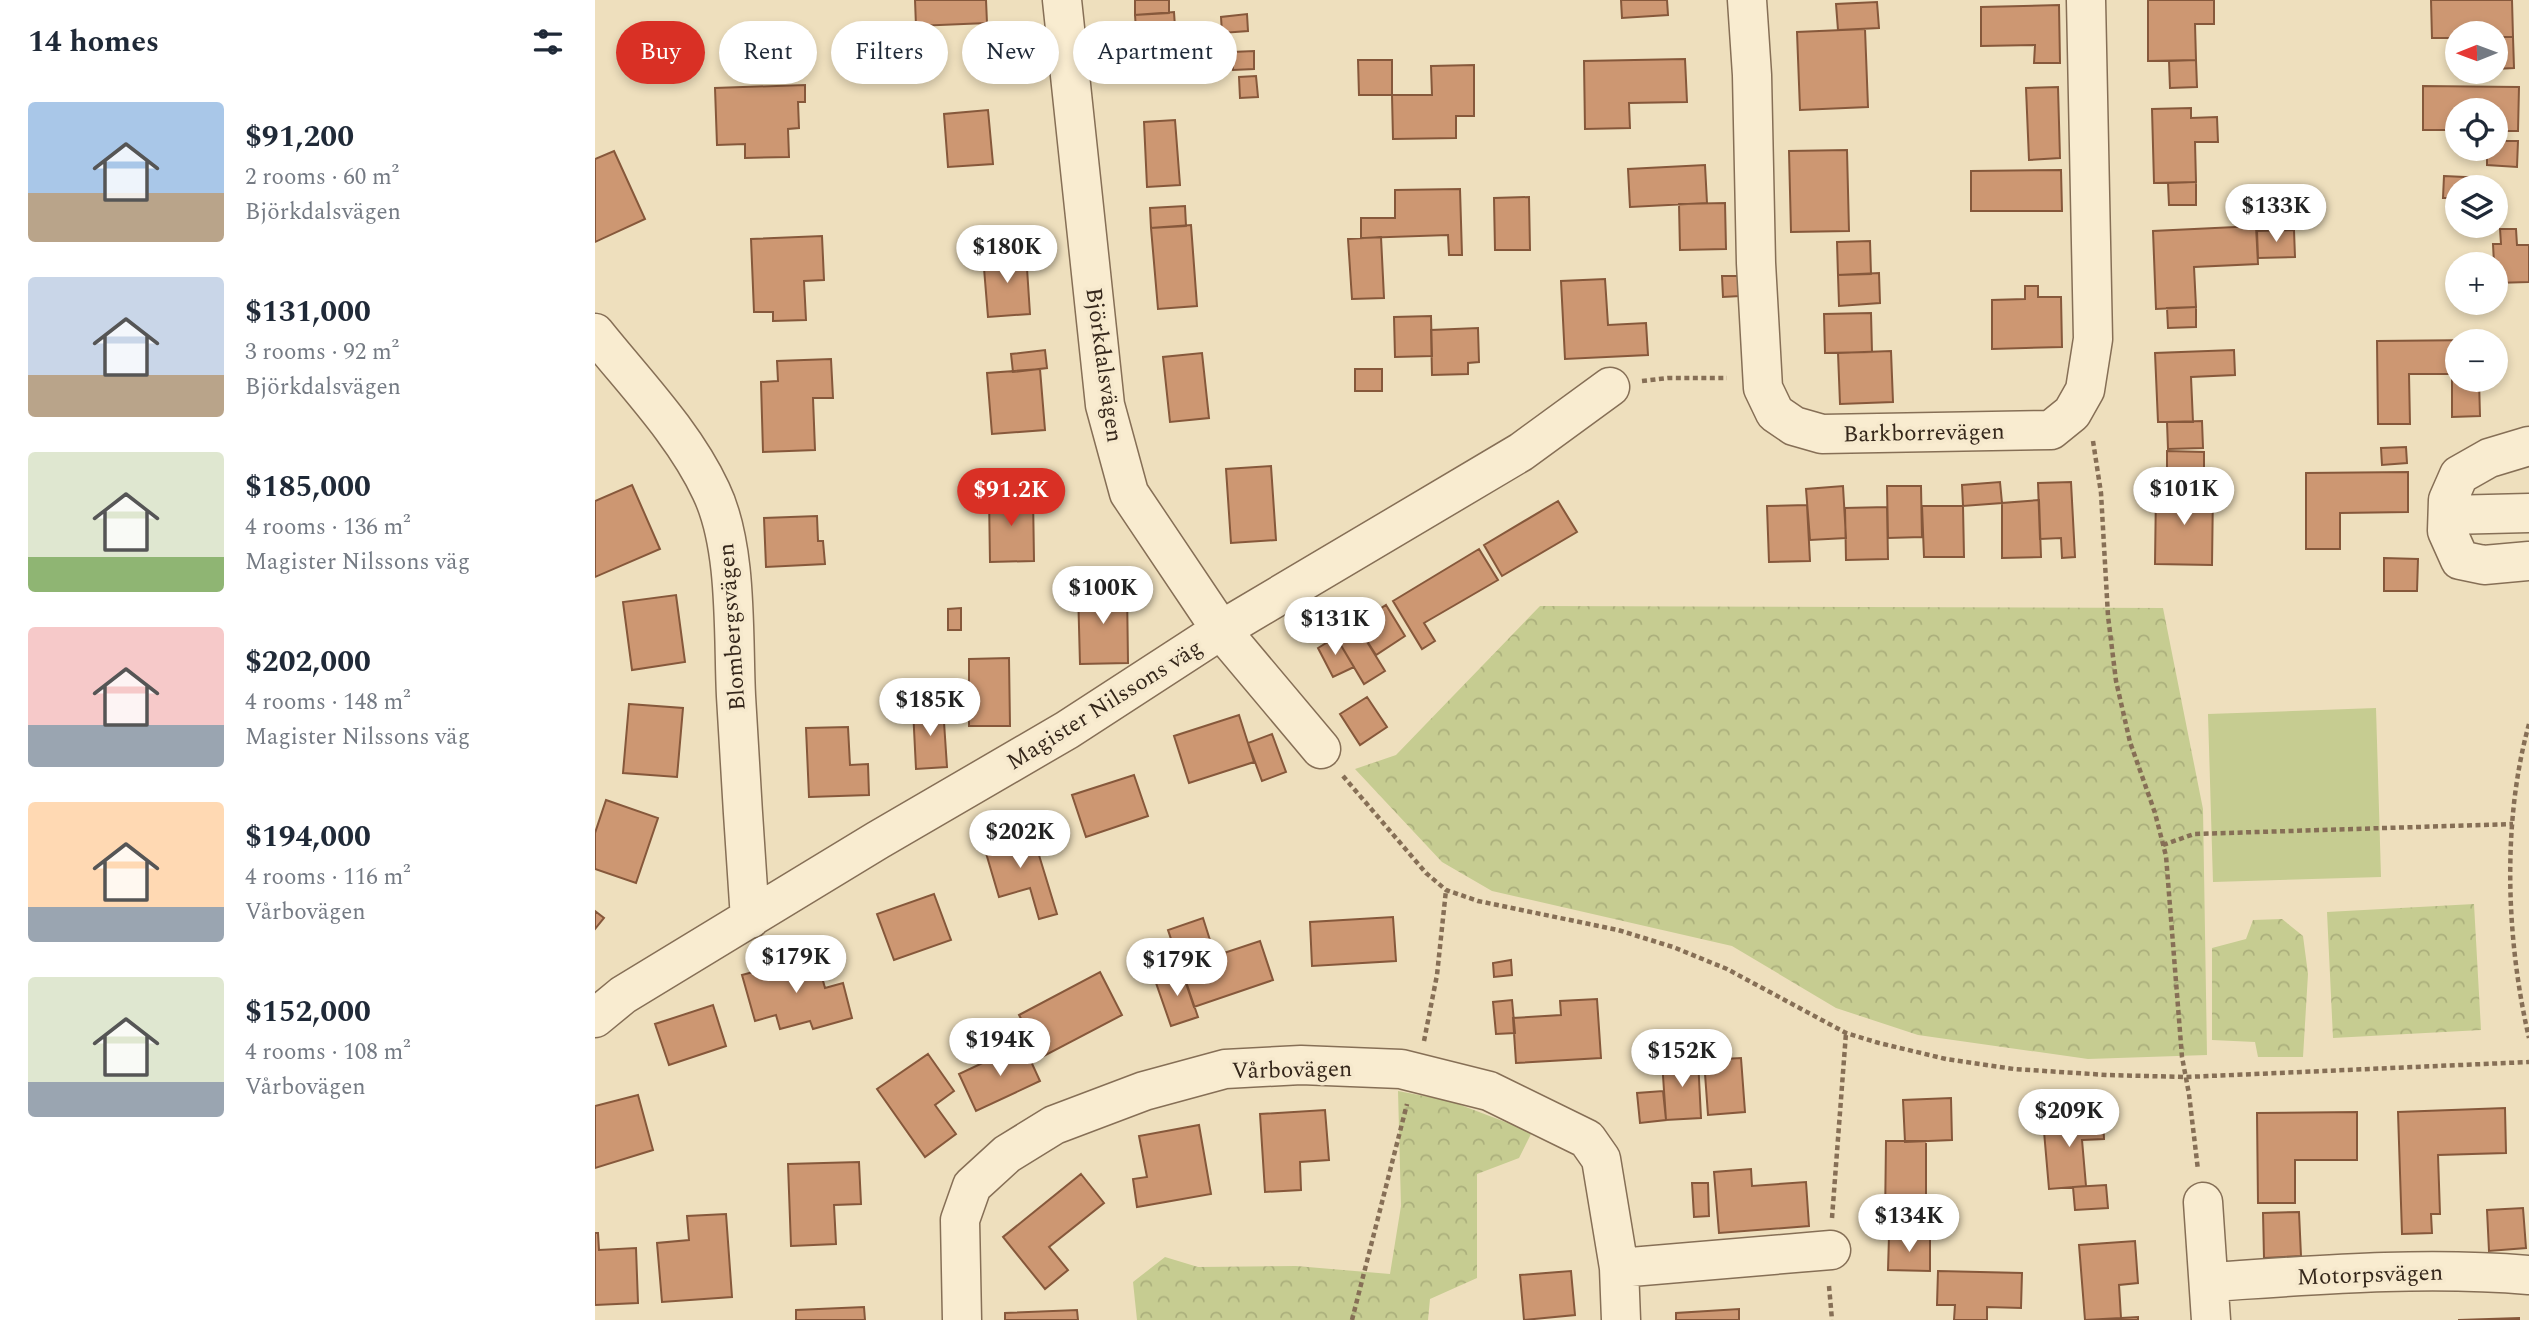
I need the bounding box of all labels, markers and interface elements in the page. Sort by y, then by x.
text: 14 homes [28,19,159,65]
chip: Buy [616,21,705,84]
chip: Rent [719,21,817,84]
chip: Filters [831,21,948,84]
chip: New [962,21,1059,84]
chip: Apartment [1073,21,1237,84]
north arrow [2445,21,2508,84]
map controls [2445,21,2508,392]
icon: filters [529,23,567,61]
button: locate [2445,98,2508,161]
text: $91,200 [245,114,354,160]
icon: home [84,130,168,214]
text: 2 rooms · 60 m² [245,160,399,195]
button: layers [2445,175,2508,238]
pin: $133K [2227,184,2325,244]
text: $133K [2241,189,2311,224]
text: Björkdalsvägen [245,195,401,230]
pin: $180K [958,226,1056,285]
text: $180K [972,230,1042,265]
button: + [2445,252,2508,315]
street label: Björkdalsvägen [1075,286,1132,445]
text: $131,000 [245,289,371,335]
icon: home [84,305,168,389]
button: − [2445,329,2508,392]
text: 3 rooms · 92 m² [245,335,399,370]
text: Björkdalsvägen [245,370,401,405]
street label: Barkborrevägen [1843,415,2005,452]
text: $185,000 [245,464,371,510]
pin: $91.2K [954,468,1068,528]
pin: $101K [2135,468,2233,527]
text: $101K [2149,472,2219,507]
text: $91.2K [973,473,1049,508]
icon: home [84,480,168,564]
text: 4 rooms · 136 m² [245,510,411,545]
street label: Blombergsvägen [709,542,756,712]
text: Magister Nilssons väg [245,545,470,580]
pin: $100K [1054,566,1152,626]
text: $100K [1068,571,1138,606]
pin: $131K [1286,598,1384,657]
text: $131K [1300,602,1370,637]
street label: Magister Nilssons väg [1000,631,1209,780]
text: $202,000 [245,639,371,685]
icon: home [84,655,168,739]
pin: $185K [881,678,979,738]
text: $185K [895,683,965,718]
text: 4 rooms · 148 m² [245,685,411,720]
text: Magister Nilssons väg [245,720,470,755]
pin: $202K [971,810,1069,870]
text: $194,000 [245,814,371,860]
text: $202K [985,815,1055,850]
icon: home [84,830,168,914]
text: 4 rooms · 116 m² [245,860,411,895]
text: Vårbovägen [245,895,366,930]
pin: $179K [747,936,845,995]
pin: $179K [1128,939,1226,998]
text: $179K [761,940,831,975]
text: $179K [1142,943,1212,978]
text: $152,000 [245,989,371,1035]
icon: home [84,1005,168,1089]
pin: $194K [951,1018,1049,1078]
text: $194K [965,1023,1035,1058]
pin: $152K [1633,1030,1731,1089]
text: $152K [1647,1034,1717,1069]
text: 4 rooms · 108 m² [245,1035,411,1070]
street label: Vårbovägen [1231,1052,1353,1089]
text: Vårbovägen [245,1070,366,1105]
pin: $209K [2020,1090,2118,1149]
text: $209K [2034,1094,2104,1129]
pin: $134K [1860,1194,1958,1254]
text: $134K [1874,1199,1944,1234]
street label: Motorpsvägen [2296,1255,2444,1296]

